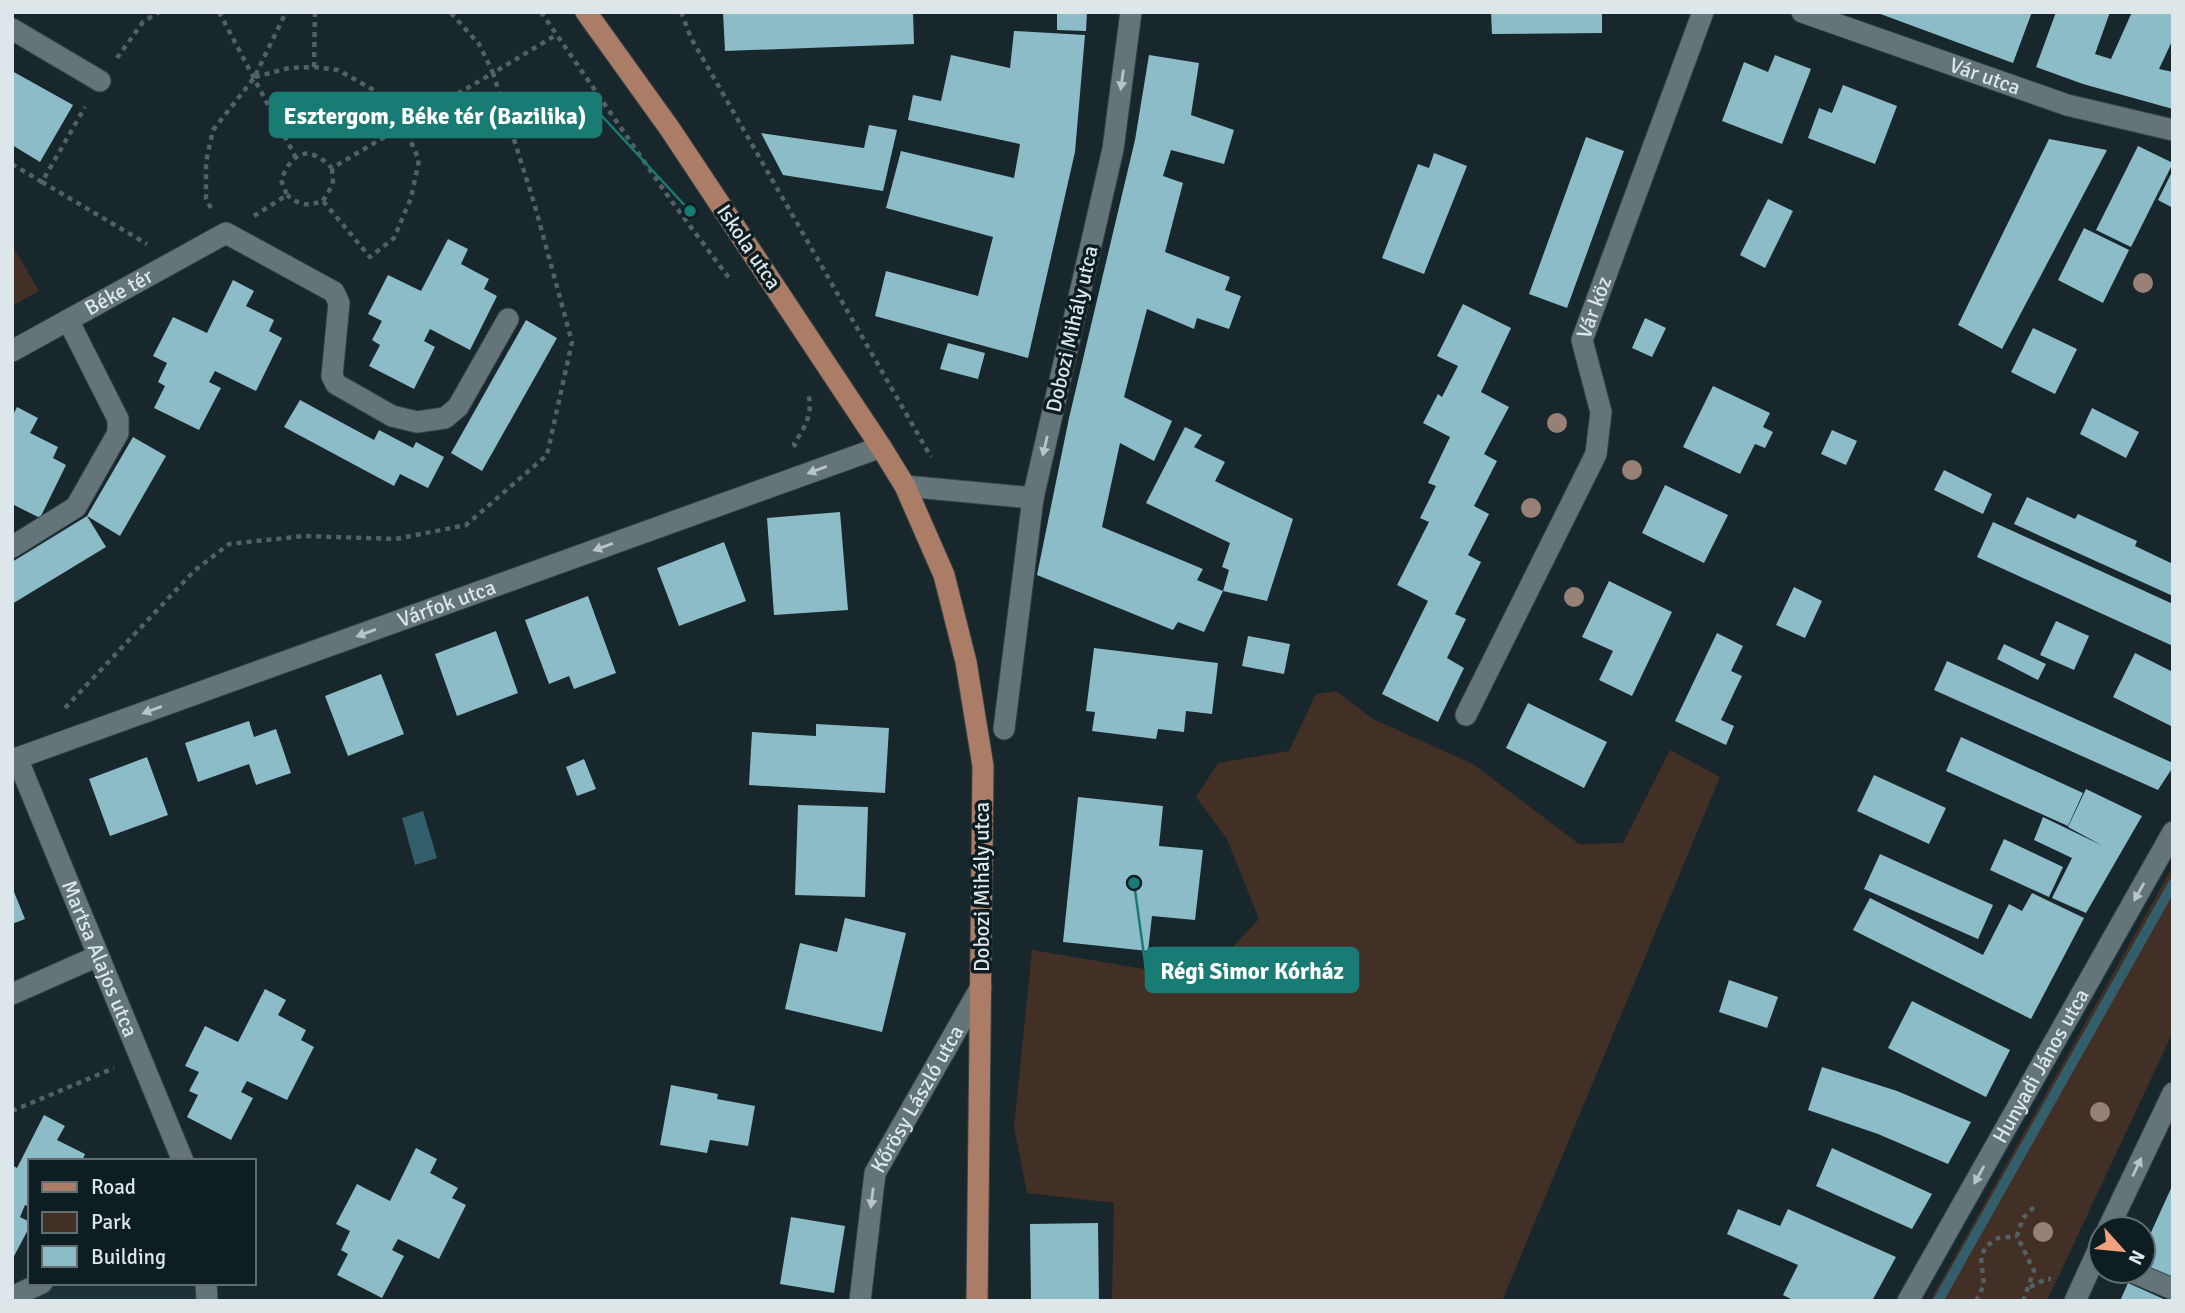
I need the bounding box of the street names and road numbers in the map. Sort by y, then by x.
street label: Vár utca [1946,52,2024,101]
street label: Iskola utca [711,199,787,295]
street label: Dobozi Mihály utca [1040,243,1104,415]
street label: Béke tér [80,263,158,321]
street label: Vár köz [1571,273,1617,342]
street label: Várfok utca [394,574,499,633]
street label: Dobozi Mihály utca [969,802,995,972]
street label: Martsa Alajos utca [56,877,143,1041]
street label: Hunyadi János utca [1987,984,2095,1148]
street label: Kőrösy László utca [865,1021,969,1177]

